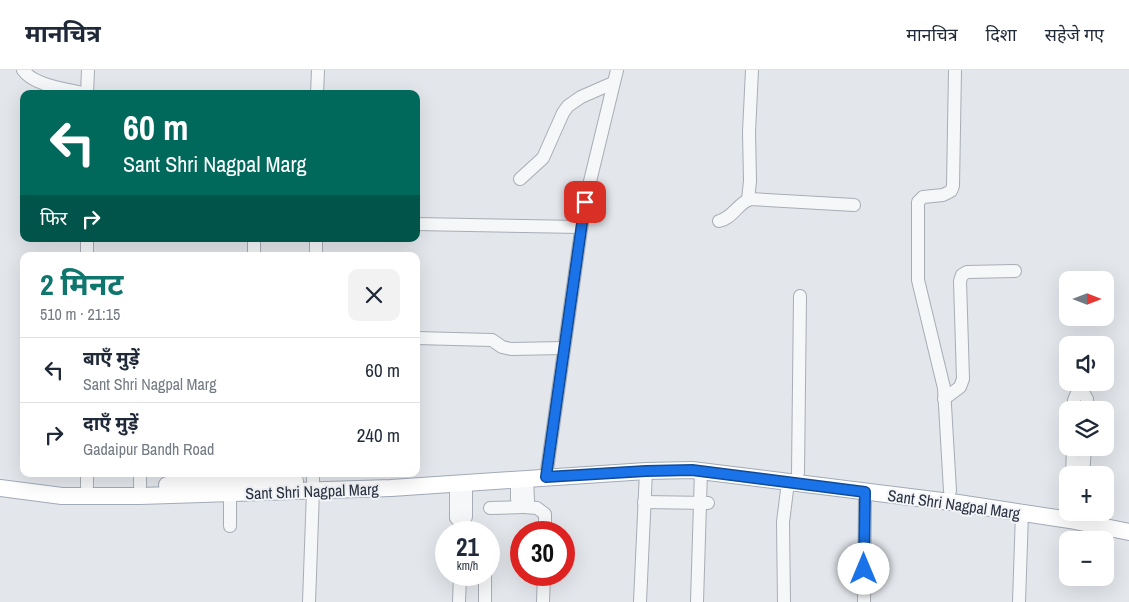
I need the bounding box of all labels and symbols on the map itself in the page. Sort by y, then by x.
pin [564,181,606,223]
north arrow [1059,271,1114,326]
street label: Sant Shri Nagpal Marg [245,478,380,504]
street label: Sant Shri Nagpal Marg [886,484,1022,524]
speed limit sign: 30 [510,521,575,586]
position arrow [837,542,889,594]

